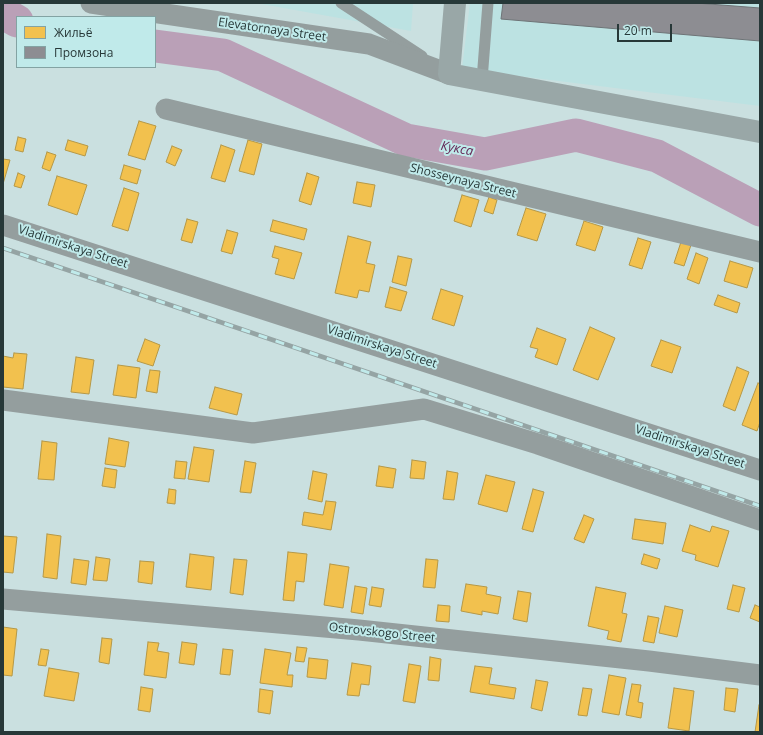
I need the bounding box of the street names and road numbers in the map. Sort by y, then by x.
street label: Elevatornaya Street [217,15,327,45]
street label: Shosseynaya Street [409,161,517,201]
street label: Vladimirskaya Street [16,222,130,272]
street label: Vladimirskaya Street [325,322,439,372]
street label: Vladimirskaya Street [633,422,747,472]
street label: Ostrovskogo Street [328,620,436,646]

